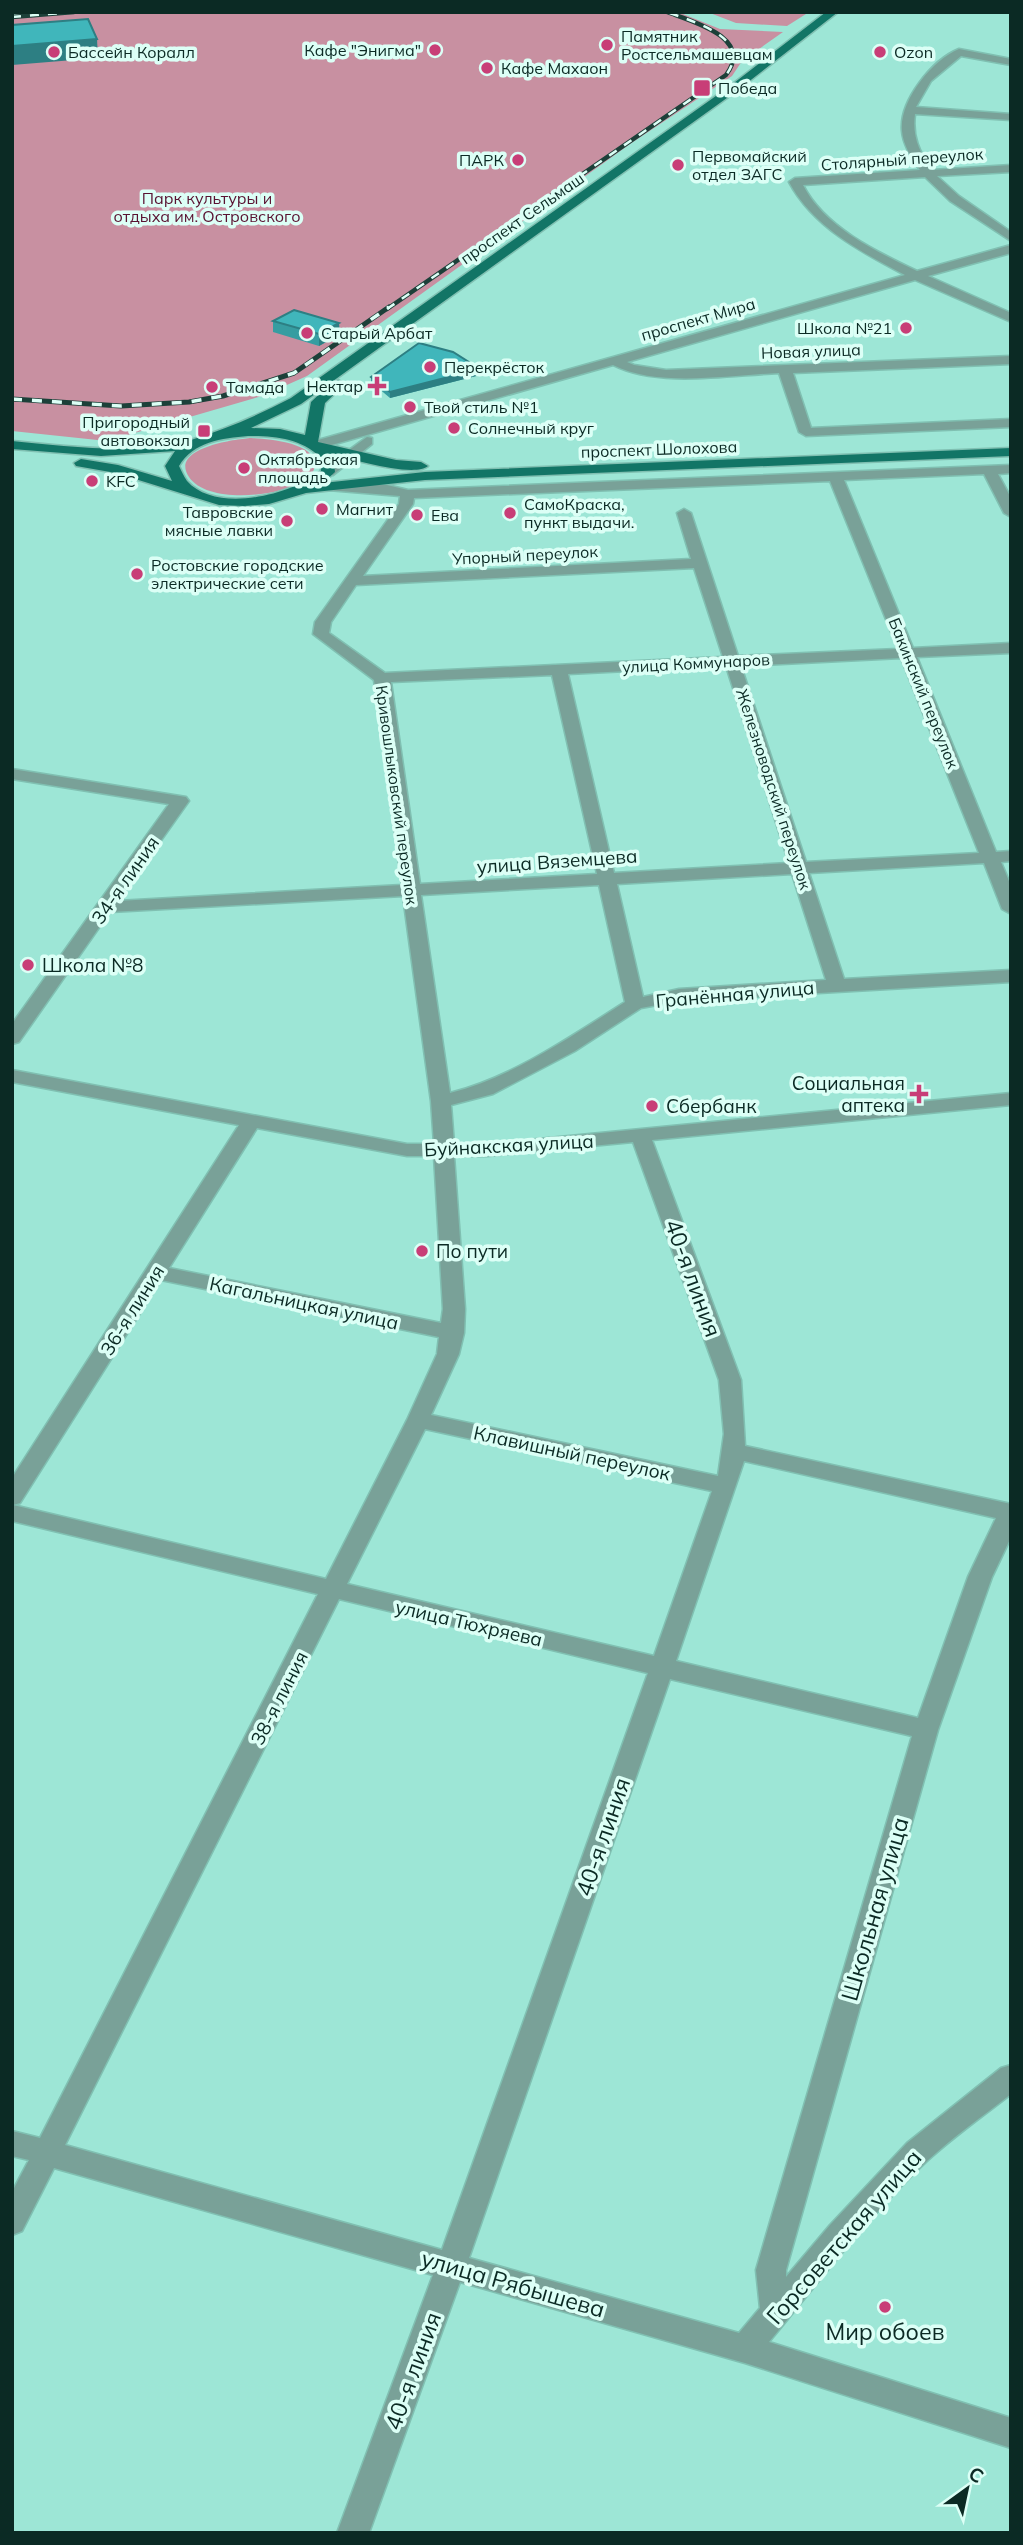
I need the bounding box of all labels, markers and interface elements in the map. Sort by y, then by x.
place label: Памятник Ростсельмашевцам [621,26,773,64]
marker: Памятник Ростсельмашевцам [599,37,615,53]
place label: Кафе "Энигма" [304,40,421,60]
place label: Бассейн Коралл [68,42,195,62]
marker: Кафе "Энигма" [427,42,443,58]
place label: Ozon [894,42,933,62]
marker: Бассейн Коралл [46,44,62,60]
marker: Ozon [872,44,888,60]
place label: Кафе Махаон [501,58,608,78]
marker: Кафе Махаон [479,60,495,76]
marker: Победа [692,78,712,98]
place label: Победа [718,78,777,98]
street label: Столярный переулок [820,143,984,175]
place label: Первомайский отдел ЗАГС [692,146,807,184]
place label: ПАРК [459,150,504,170]
marker: ПАРК [510,152,526,168]
marker: Первомайский отдел ЗАГС [670,157,686,173]
street label: проспект Сельмаш [456,168,588,268]
park label: Парк культуры и отдыха им. Островского [114,188,300,226]
street label: проспект Мира [639,293,757,345]
place label: Школа №21 [797,318,892,338]
marker: Школа №21 [898,320,914,336]
place label: Старый Арбат [321,323,433,343]
marker: Старый Арбат [299,325,315,341]
street label: Новая улица [761,339,861,363]
place label: Перекрёсток [444,357,545,377]
marker: Перекрёсток [422,359,438,375]
place label: Нектар [306,376,363,396]
place label: Тамада [226,377,284,397]
marker: Нектар [369,378,385,394]
marker: Тамада [204,379,220,395]
place label: Твой стиль №1 [424,397,539,417]
marker: Твой стиль №1 [402,399,418,415]
place label: Пригородный автовокзал [82,412,190,450]
place label: Солнечный круг [468,418,594,438]
marker: Солнечный круг [446,420,462,436]
marker: Пригородный автовокзал [196,423,212,439]
street label: проспект Шолохова [580,436,738,462]
place label: Октябрьская площадь [258,449,358,487]
marker: Октябрьская площадь [236,460,252,476]
place label: KFC [106,471,136,491]
marker: KFC [84,473,100,489]
place label: СамоКраска, пункт выдачи. [524,494,634,532]
place label: Магнит [336,499,394,519]
marker: Магнит [314,501,330,517]
place label: Тавровские мясные лавки [165,502,273,540]
place label: Ева [431,505,459,525]
marker: СамоКраска, пункт выдачи. [502,505,518,521]
marker: Ева [409,507,425,523]
marker: Тавровские мясные лавки [279,513,295,529]
street label: Упорный переулок [451,541,599,569]
place label: Ростовские городские электрические сети [151,555,324,593]
marker: Ростовские городские электрические сети [129,566,145,582]
street label: Бакинский переулок [885,615,963,772]
street label: улица Коммунаров [622,649,770,677]
street label: Кривошлыковский переулок [372,684,422,906]
street label: Железноводский переулок [732,686,816,892]
street label: 34-я линия [86,831,164,929]
street label: улица Вяземцева [476,843,638,879]
place label: Школа №8 [42,953,143,977]
marker: Школа №8 [20,957,36,973]
street label: Гранённая улица [655,975,815,1013]
place label: Социальная аптека [792,1071,905,1117]
marker: Социальная аптека [911,1086,927,1102]
place label: Сбербанк [666,1094,757,1118]
marker: Сбербанк [644,1098,660,1114]
street label: Буйнакская улица [424,1129,594,1161]
street label: 40-я линия [659,1215,728,1341]
place label: По пути [436,1239,508,1263]
marker: По пути [414,1243,430,1259]
street label: 36-я линия [95,1260,169,1360]
street label: Кагальницкая улица [207,1271,401,1335]
street label: Клавишный переулок [472,1420,673,1486]
street label: улица Тюхряева [393,1594,545,1652]
street label: 38-я линия [245,1647,313,1749]
street label: 40-я линия [569,1774,636,1900]
street label: Школьная улица [834,1814,915,2004]
street label: Горсоветская улица [760,2143,927,2330]
street label: улица Рябышева [418,2243,608,2324]
marker: Мир обоев [877,2299,893,2315]
street label: 40-я линия [378,2308,447,2434]
place label: Мир обоев [825,2317,945,2346]
north arrow [932,2454,1002,2524]
text: С [964,2461,988,2488]

